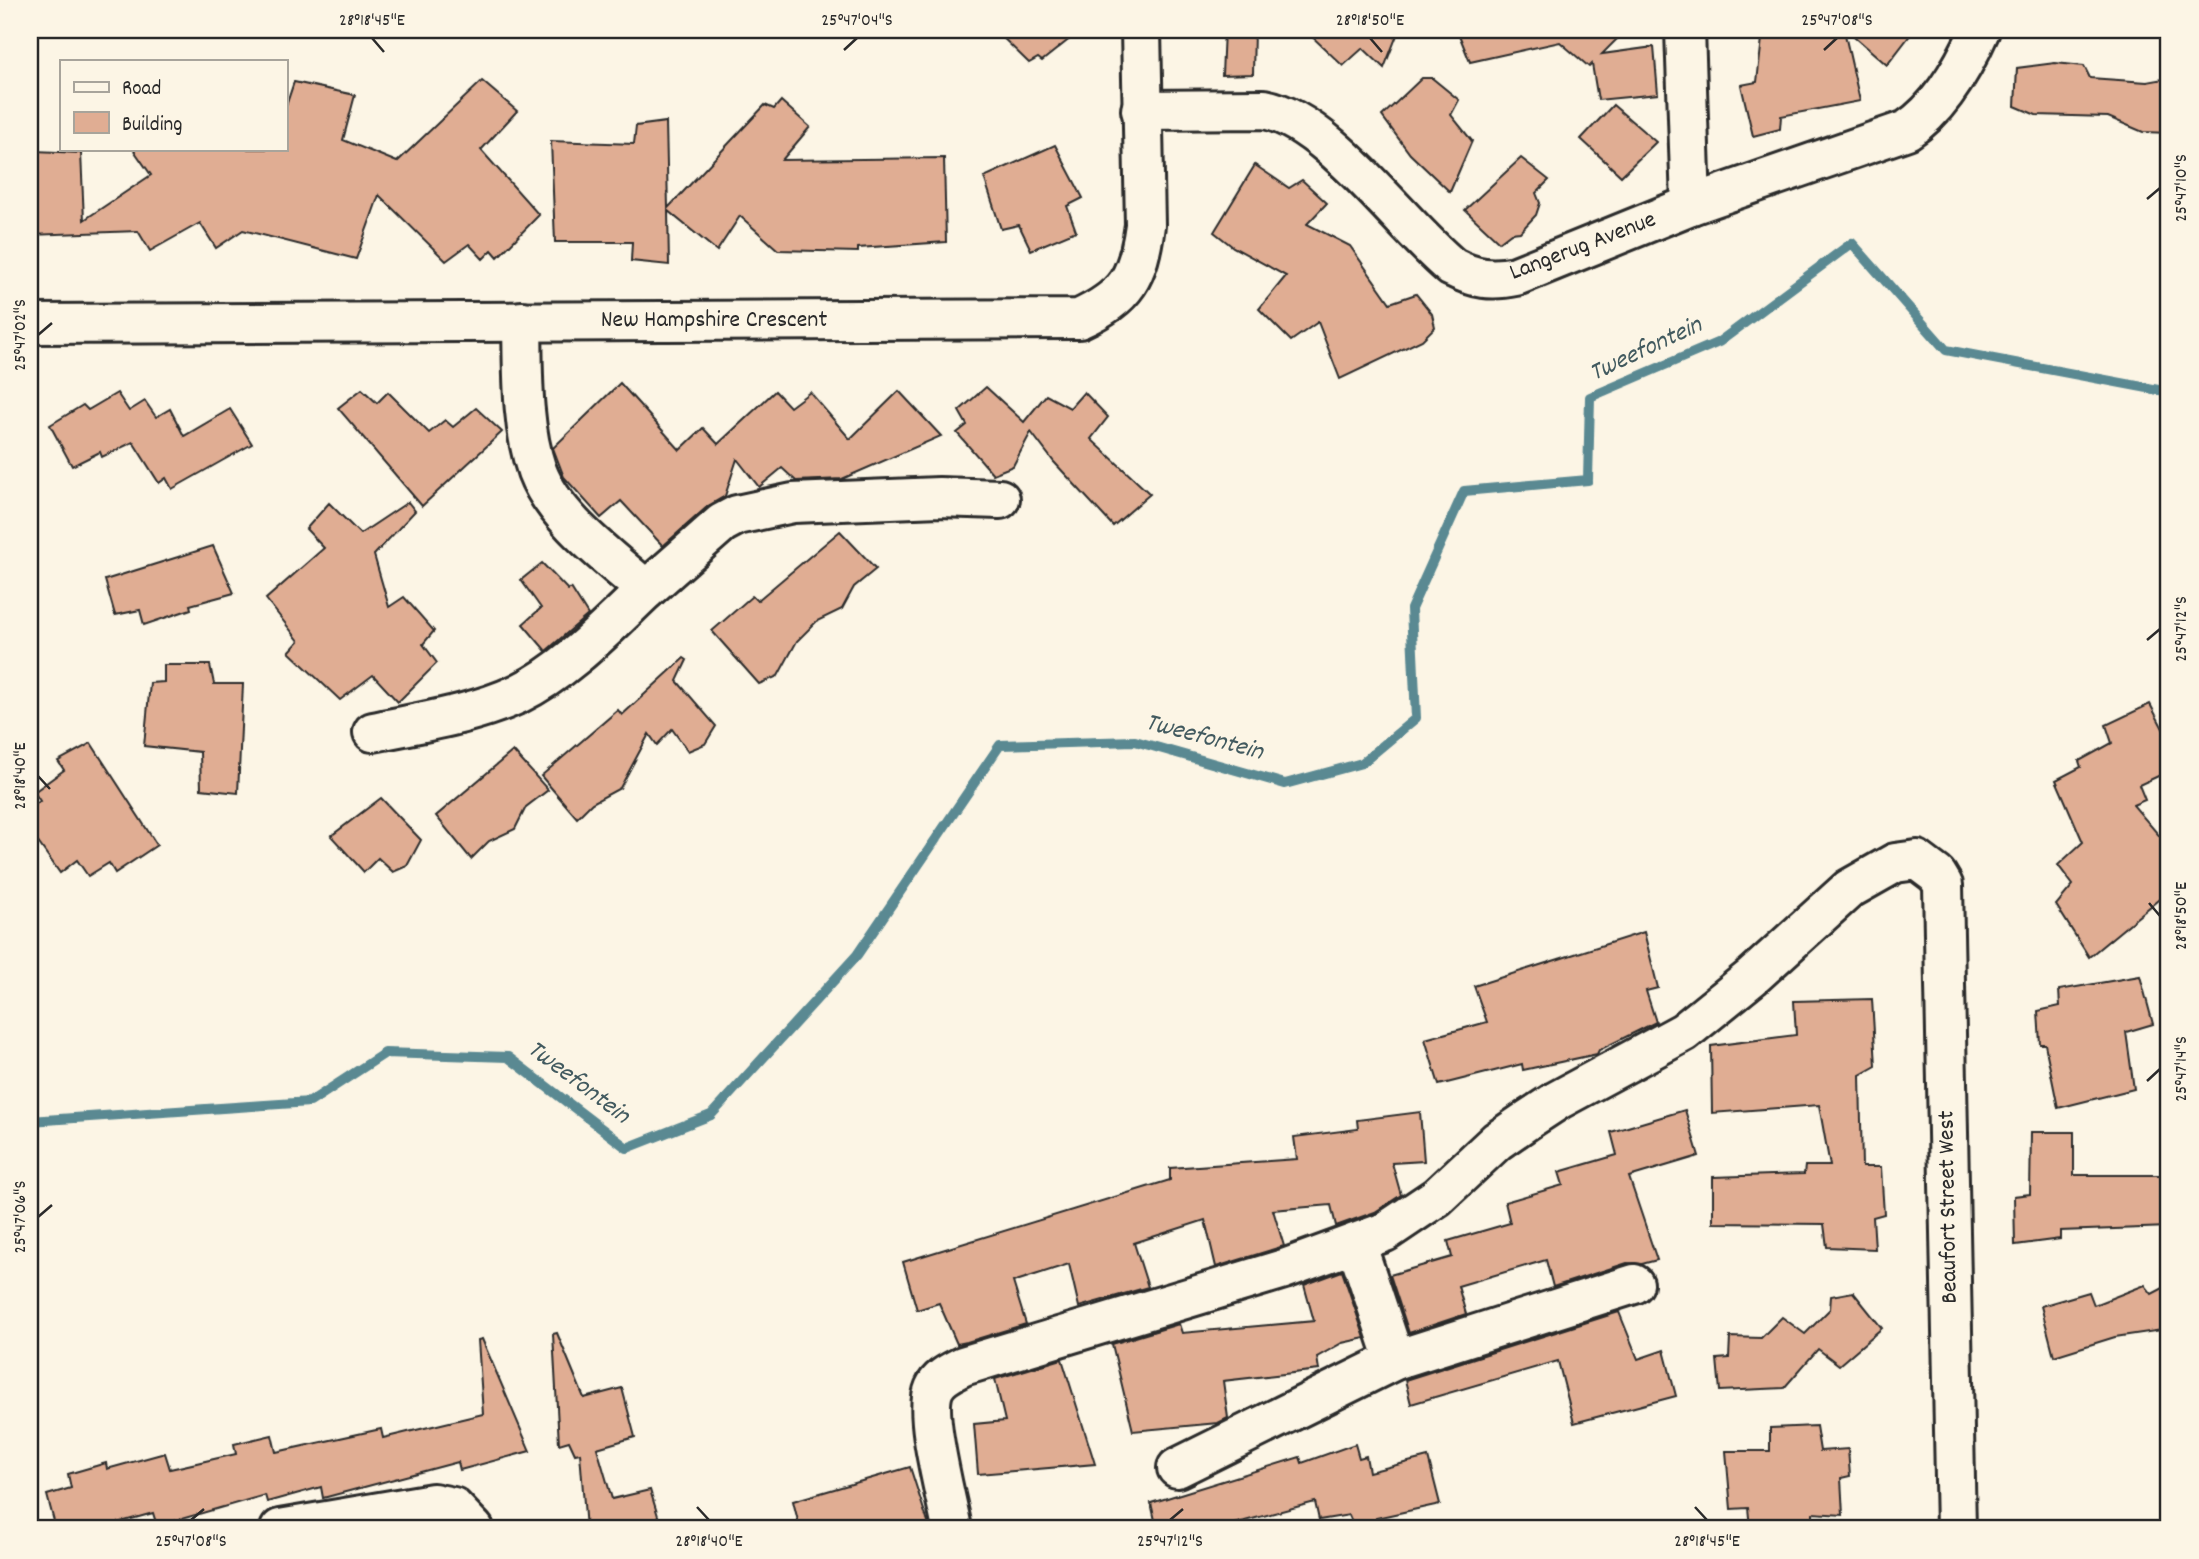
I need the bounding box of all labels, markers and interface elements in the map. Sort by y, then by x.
text: 28°18'45"E [339,9,405,34]
text: 25°47'04"S [821,9,893,34]
text: 28°18'50"E [1336,9,1404,34]
text: 25°47'08"S [1801,9,1873,34]
legend [60,60,287,150]
text: Road [122,75,161,105]
text: Building [122,111,182,141]
text: 25°47'10"S [2170,154,2195,222]
street label: Langerug Avenue [1505,204,1661,290]
text: 25°47'02"S [9,299,34,371]
street label: New Hampshire Crescent [601,304,827,338]
water label: Tweefontein [1584,307,1709,392]
text: 25°47'12"S [2170,596,2195,662]
water label: Tweefontein [1141,705,1268,772]
text: 28°18'40"E [9,742,34,810]
text: 28°18'50"E [2170,882,2195,950]
water label: Tweefontein [519,1032,638,1135]
text: 25°47'14"S [2170,1036,2195,1102]
street label: Beaufort Street West [1930,1110,1968,1304]
text: 25°47'06"S [9,1181,34,1253]
text: 25°47'08"S [155,1530,227,1555]
text: 28°18'40"E [675,1530,743,1555]
text: 25°47'12"S [1137,1530,1203,1555]
text: 28°18'45"E [1674,1530,1740,1555]

